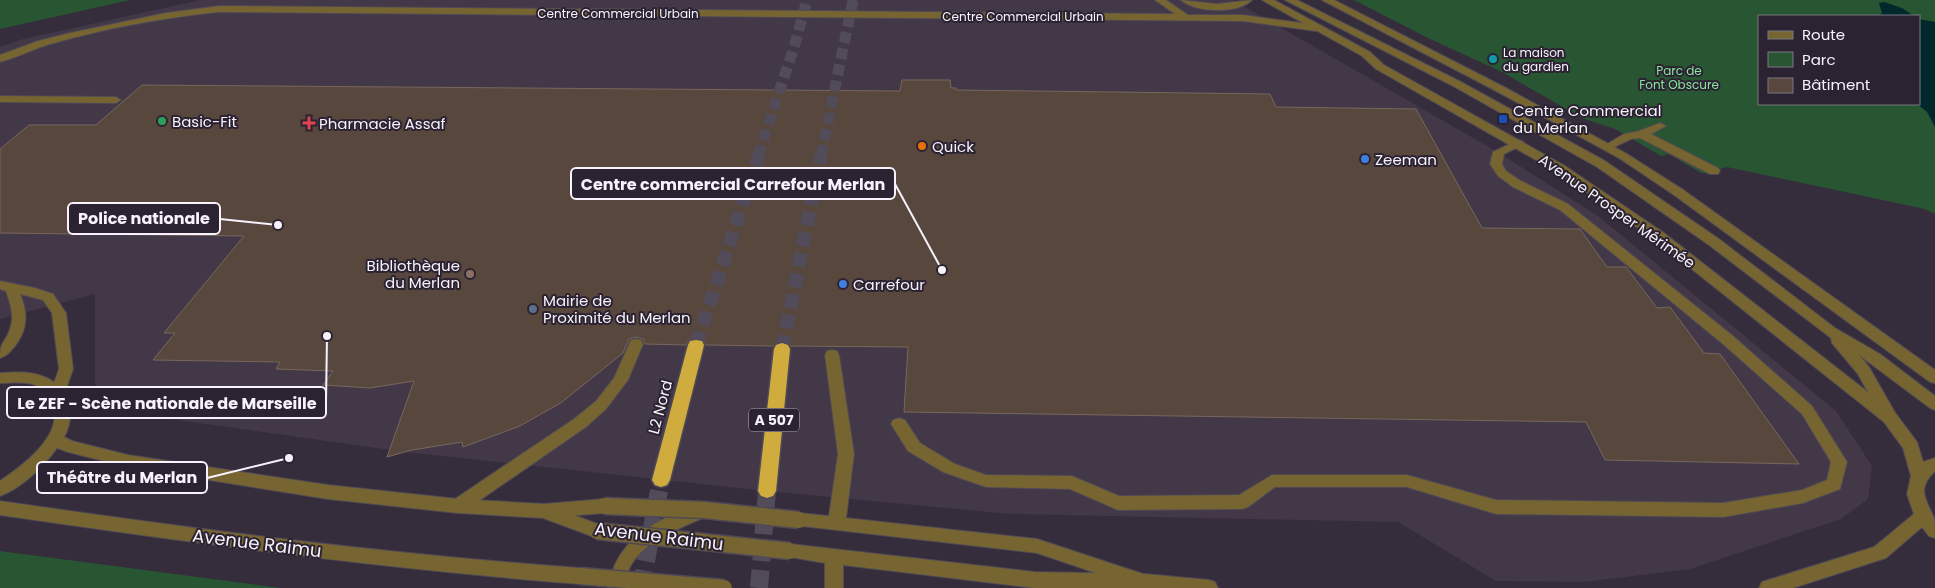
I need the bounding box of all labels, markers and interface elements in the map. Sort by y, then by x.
street label: Centre Commercial Urbain [537,5,699,22]
street label: Centre Commercial Urbain [942,8,1104,25]
legend [1758,15,1920,105]
text: Route [1802,24,1845,45]
place label: La maison du gardien [1503,44,1569,75]
text: Parc [1802,49,1836,70]
marker: La maison du gardien [1487,53,1499,65]
park label: Parc de Font Obscure [1639,62,1719,93]
text: Bâtiment [1802,74,1870,95]
place label: Centre Commercial du Merlan [1513,100,1661,138]
place label: Basic-Fit [172,111,237,132]
place label: Pharmacie Assaf [319,113,446,134]
marker: Centre Commercial du Merlan [1497,113,1509,125]
marker: Basic-Fit [156,115,168,127]
marker: Pharmacie Assaf [303,117,315,129]
place label: Quick [932,136,974,157]
marker: Quick [916,140,928,152]
place label: Zeeman [1375,149,1437,170]
street label: Avenue Prosper Mérimée [1535,149,1699,273]
marker: Zeeman [1359,153,1371,165]
callout: Centre commercial Carrefour Merlan [571,168,895,199]
text: Centre commercial Carrefour Merlan [581,173,885,196]
callout: Police nationale [68,203,220,234]
text: Police nationale [78,207,210,230]
place label: Bibliothèque du Merlan [367,255,460,293]
marker: Bibliothèque du Merlan [464,268,476,280]
place label: Carrefour [853,274,925,295]
marker: Carrefour [837,278,849,290]
place label: Mairie de Proximité du Merlan [543,290,691,328]
marker: Mairie de Proximité du Merlan [527,303,539,315]
street label: L2 Nord [643,378,677,436]
callout: Le ZEF - Scène nationale de Marseille [7,387,326,418]
text: Le ZEF - Scène nationale de Marseille [17,392,317,415]
road number: A 507 [749,408,799,432]
callout: Théâtre du Merlan [37,462,207,493]
text: Théâtre du Merlan [47,466,197,489]
street label: Avenue Raimu [593,516,725,556]
street label: Avenue Raimu [191,523,323,563]

